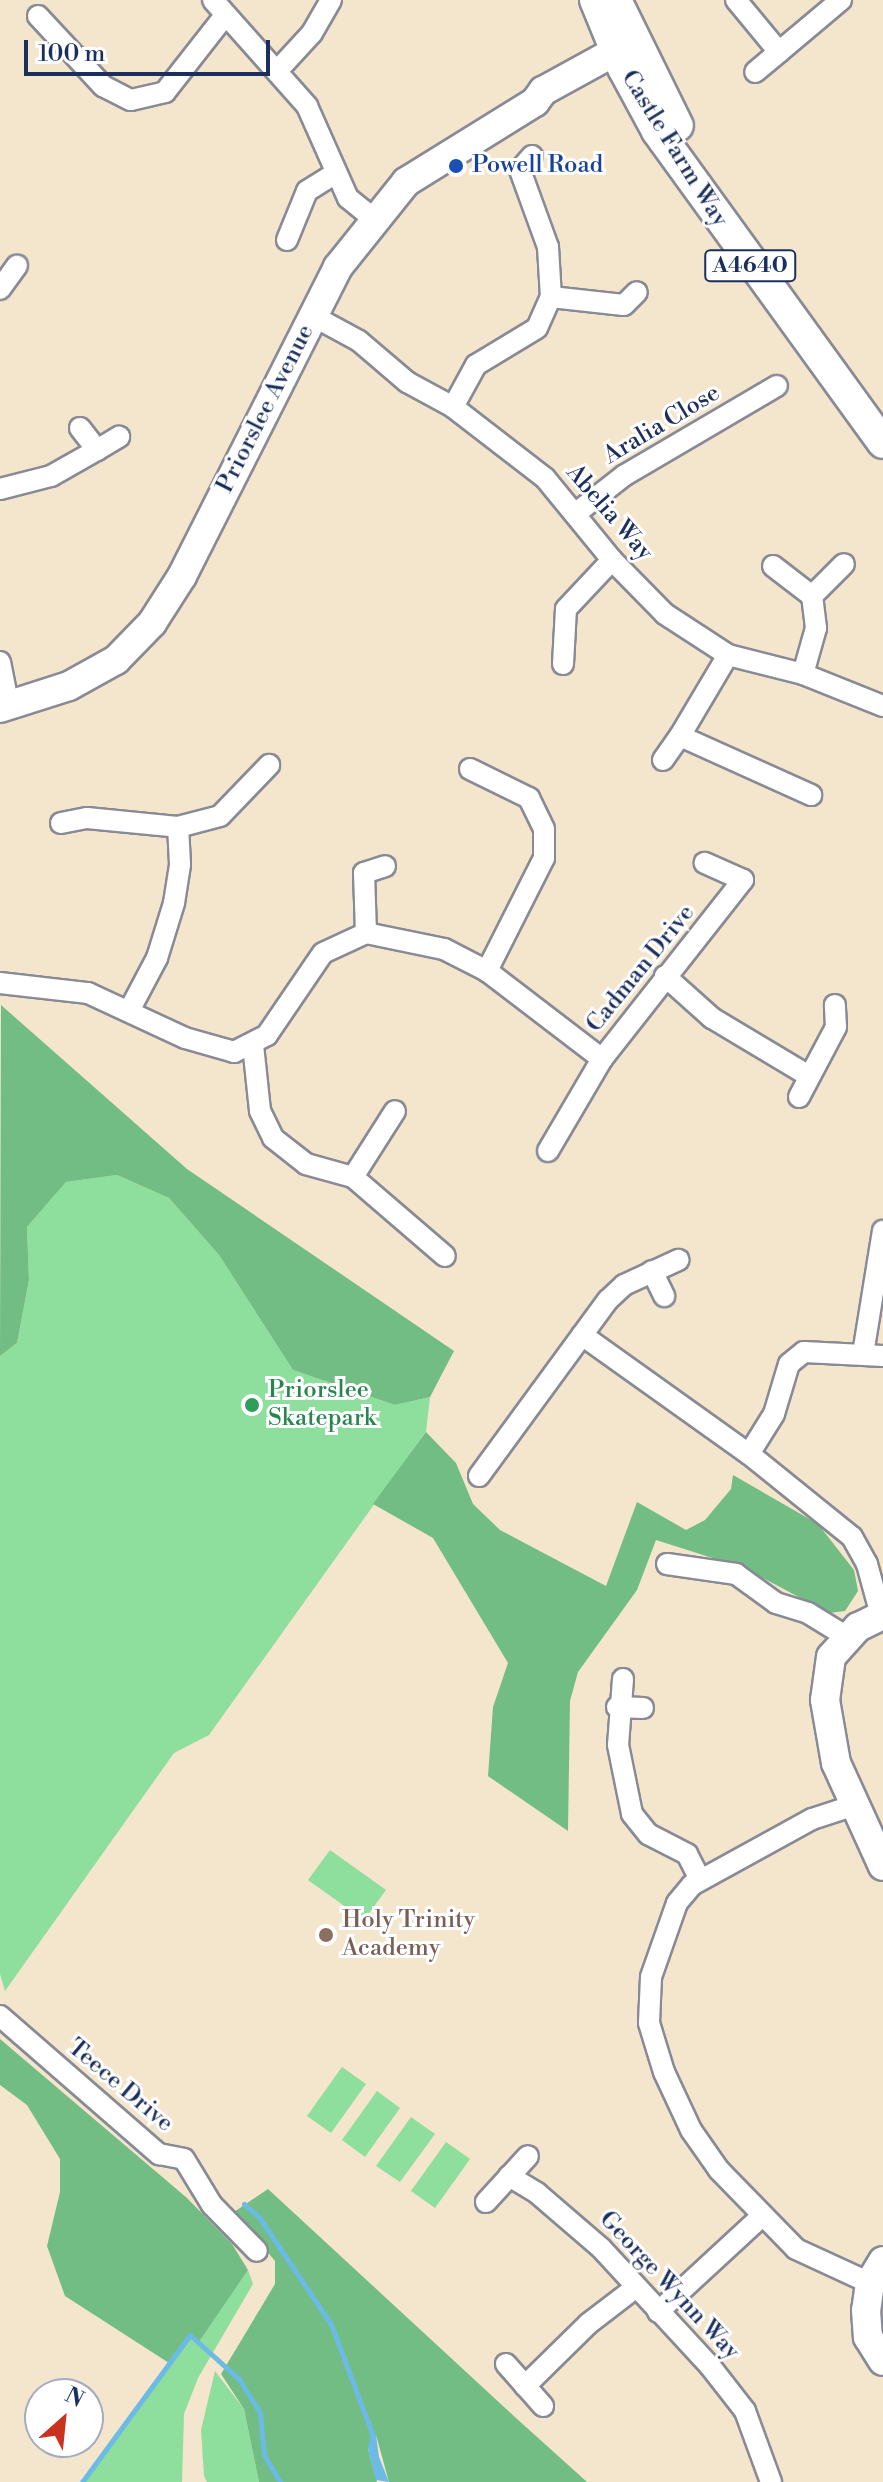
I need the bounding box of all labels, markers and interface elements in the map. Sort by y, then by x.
scale bar [28,24,274,74]
text: 100 m [38,39,105,69]
street label: Castle Farm Way [614,65,734,233]
place label: Powell Road [472,152,603,180]
marker: Powell Road [447,157,465,175]
road number: A4640 [704,248,796,284]
street label: Priorslee Avenue [211,320,321,498]
street label: Aralia Close [599,379,725,471]
street label: Abelia Way [559,459,659,567]
street label: Cadman Drive [581,899,701,1039]
place label: Priorslee Skatepark [268,1377,376,1433]
marker: Priorslee Skatepark [243,1396,261,1414]
place label: Holy Trinity Academy [342,1907,475,1963]
marker: Holy Trinity Academy [317,1926,335,1944]
street label: Teece Drive [61,2033,179,2139]
street label: George Wynn Way [593,2206,745,2366]
north arrow [24,2378,104,2458]
text: N [60,2382,88,2414]

